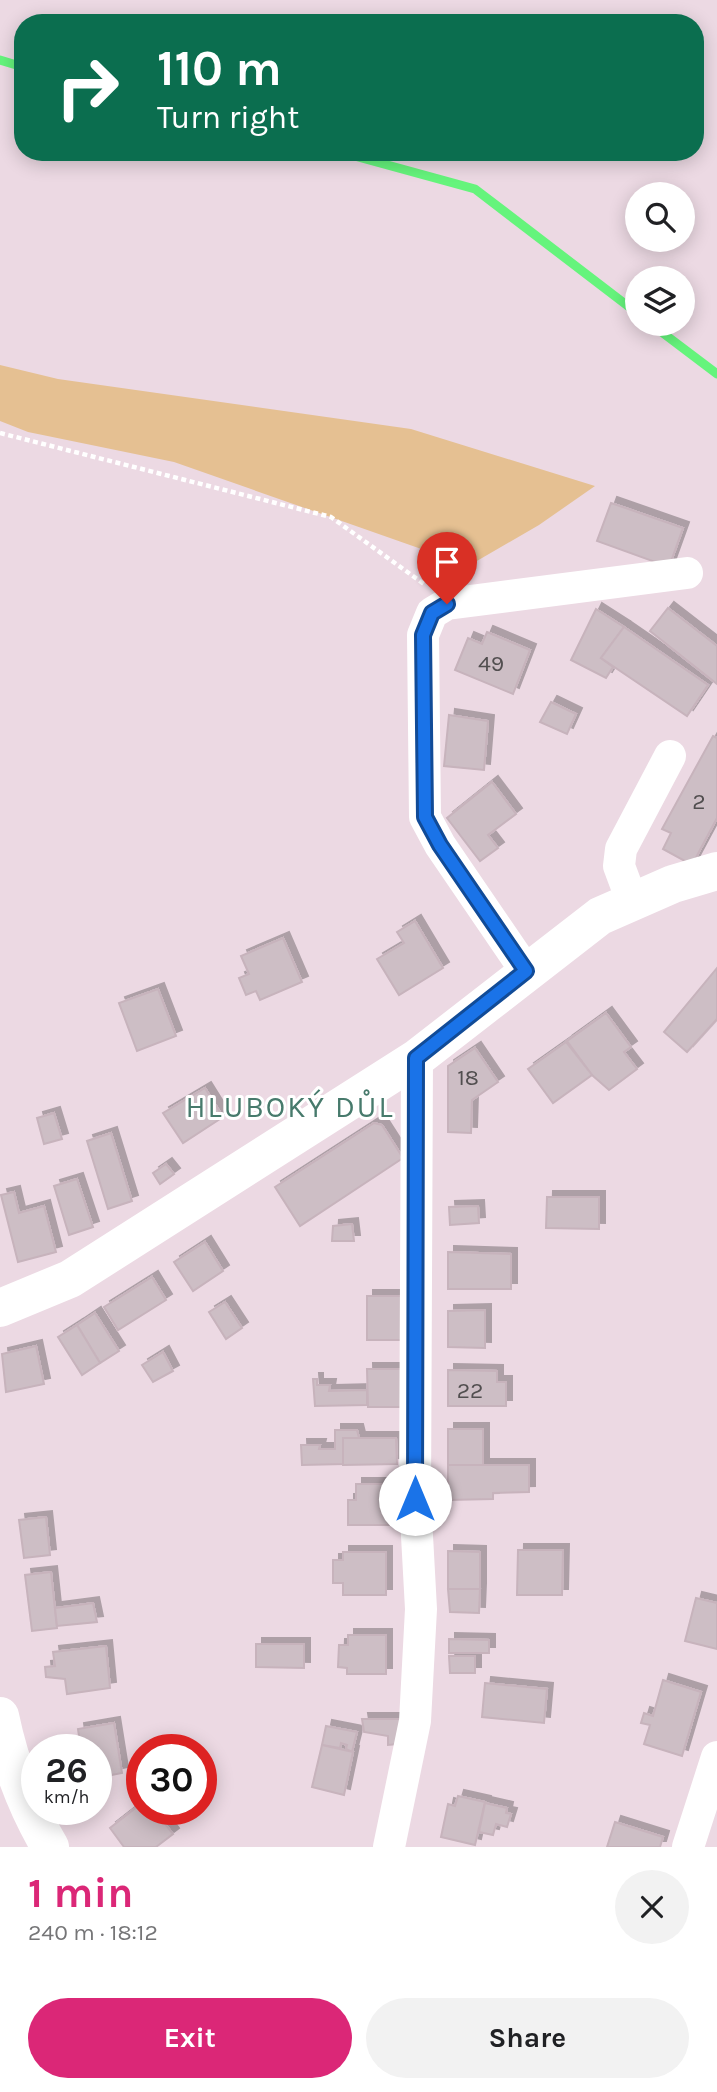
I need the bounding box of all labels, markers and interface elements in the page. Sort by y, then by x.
text: 110 m [157,40,282,97]
icon: right [42,42,133,133]
text: Turn right [157,99,299,136]
map controls [625,182,695,336]
button: search [625,182,695,252]
button: layers [625,266,695,336]
pin [417,532,477,604]
icon: arrive [428,543,466,581]
house number: 49 [478,650,504,677]
house number: 2 [692,788,706,815]
house number: 18 [457,1064,479,1091]
district label: HLUBOKÝ DŮL [186,1089,394,1125]
house number: 22 [457,1377,483,1404]
position arrow [378,1462,452,1536]
speed limit sign: 30 [126,1734,217,1825]
text: 26 [45,1750,88,1791]
text: km/h [44,1786,89,1808]
text: 1 min [28,1868,133,1918]
button: close [615,1870,689,1944]
text: 240 m · 18:12 [28,1919,158,1946]
button: Exit [28,1998,352,2078]
button: Share [366,1998,689,2078]

